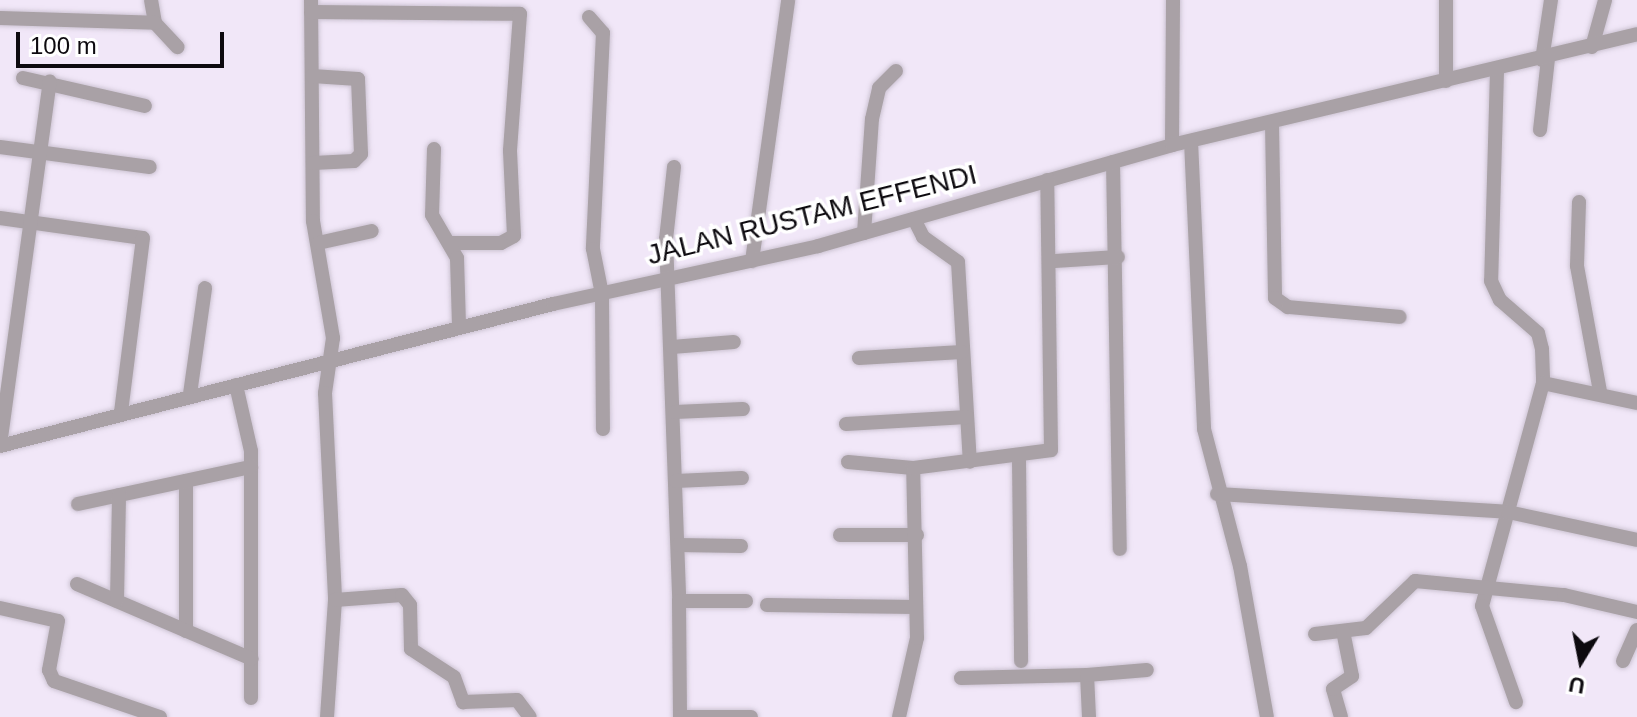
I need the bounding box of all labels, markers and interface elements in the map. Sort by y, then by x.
scale bar [20,16,228,66]
text: 100 m [30,32,97,59]
street label: JALAN RUSTAM EFFENDI [644,158,980,272]
north arrow [1541,621,1621,701]
text: U [1567,671,1587,699]

